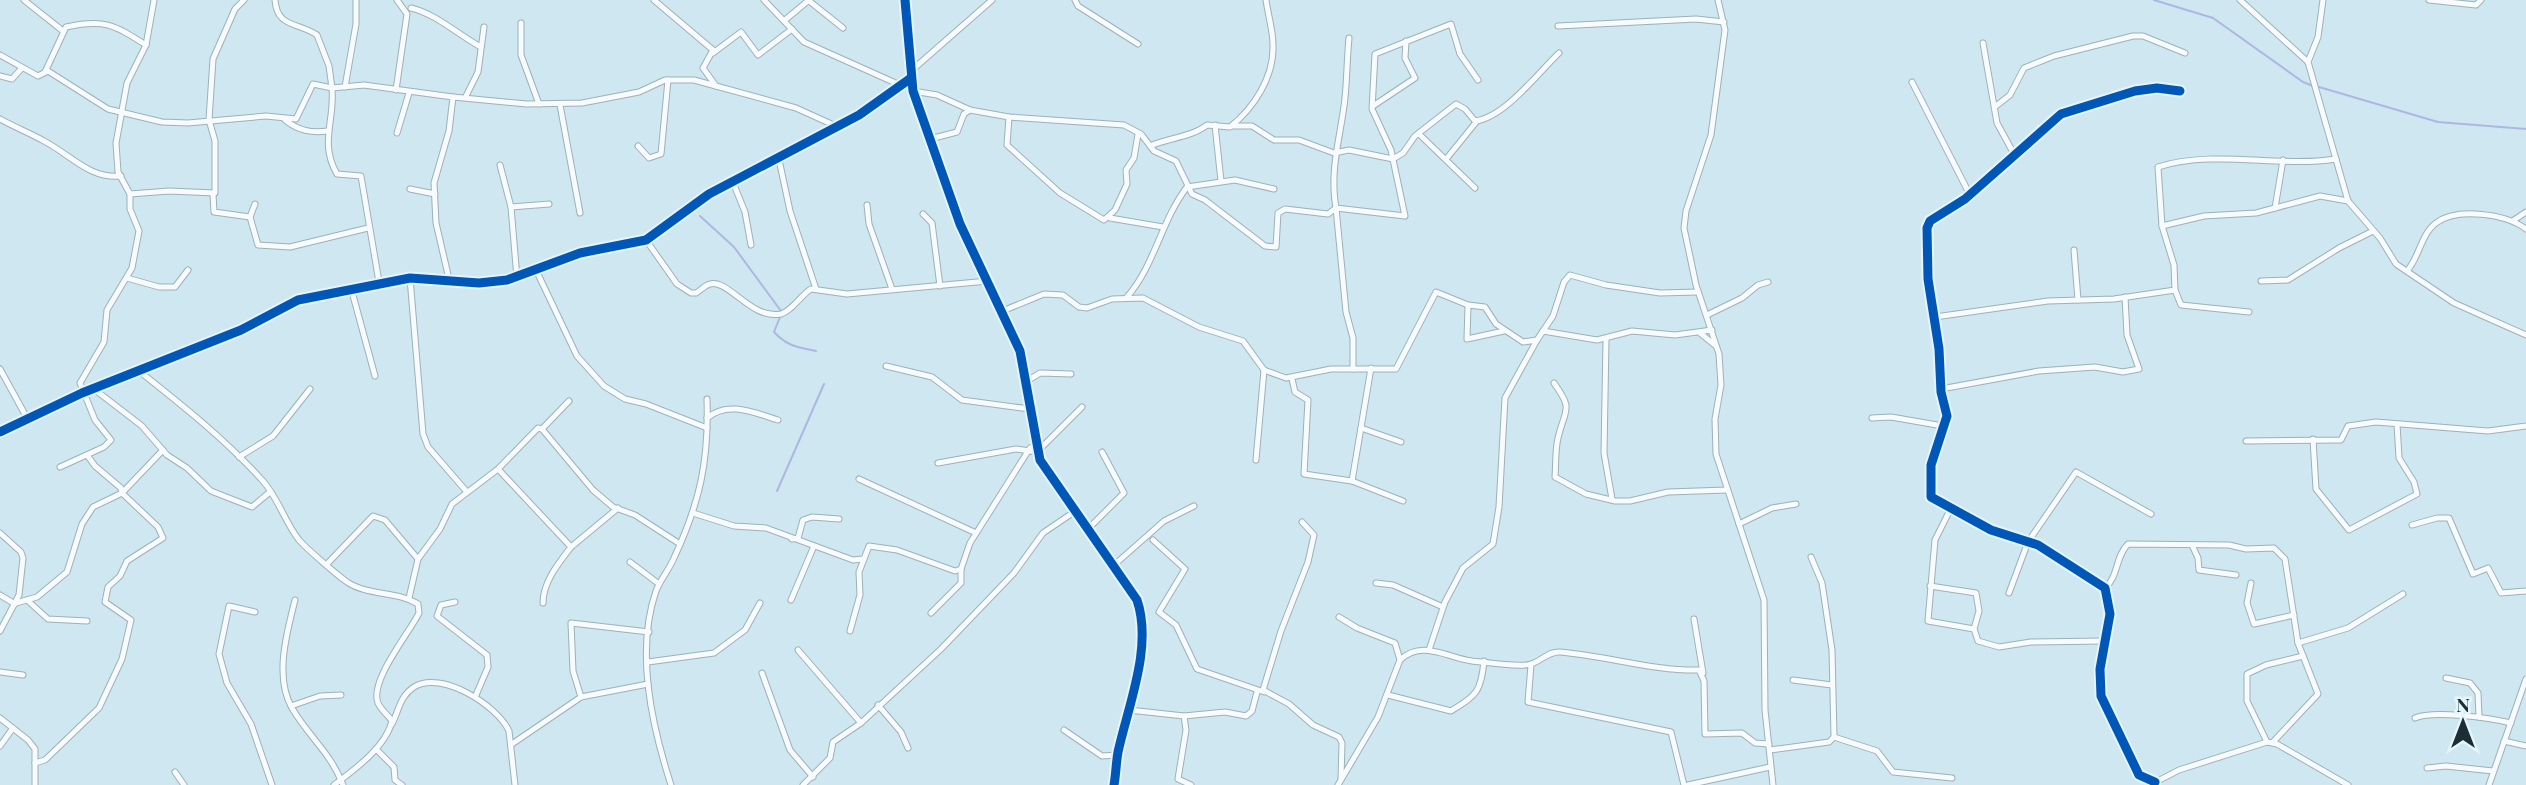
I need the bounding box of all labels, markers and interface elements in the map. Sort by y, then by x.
north arrow [2428,687,2498,757]
text: N [2456,691,2470,717]

